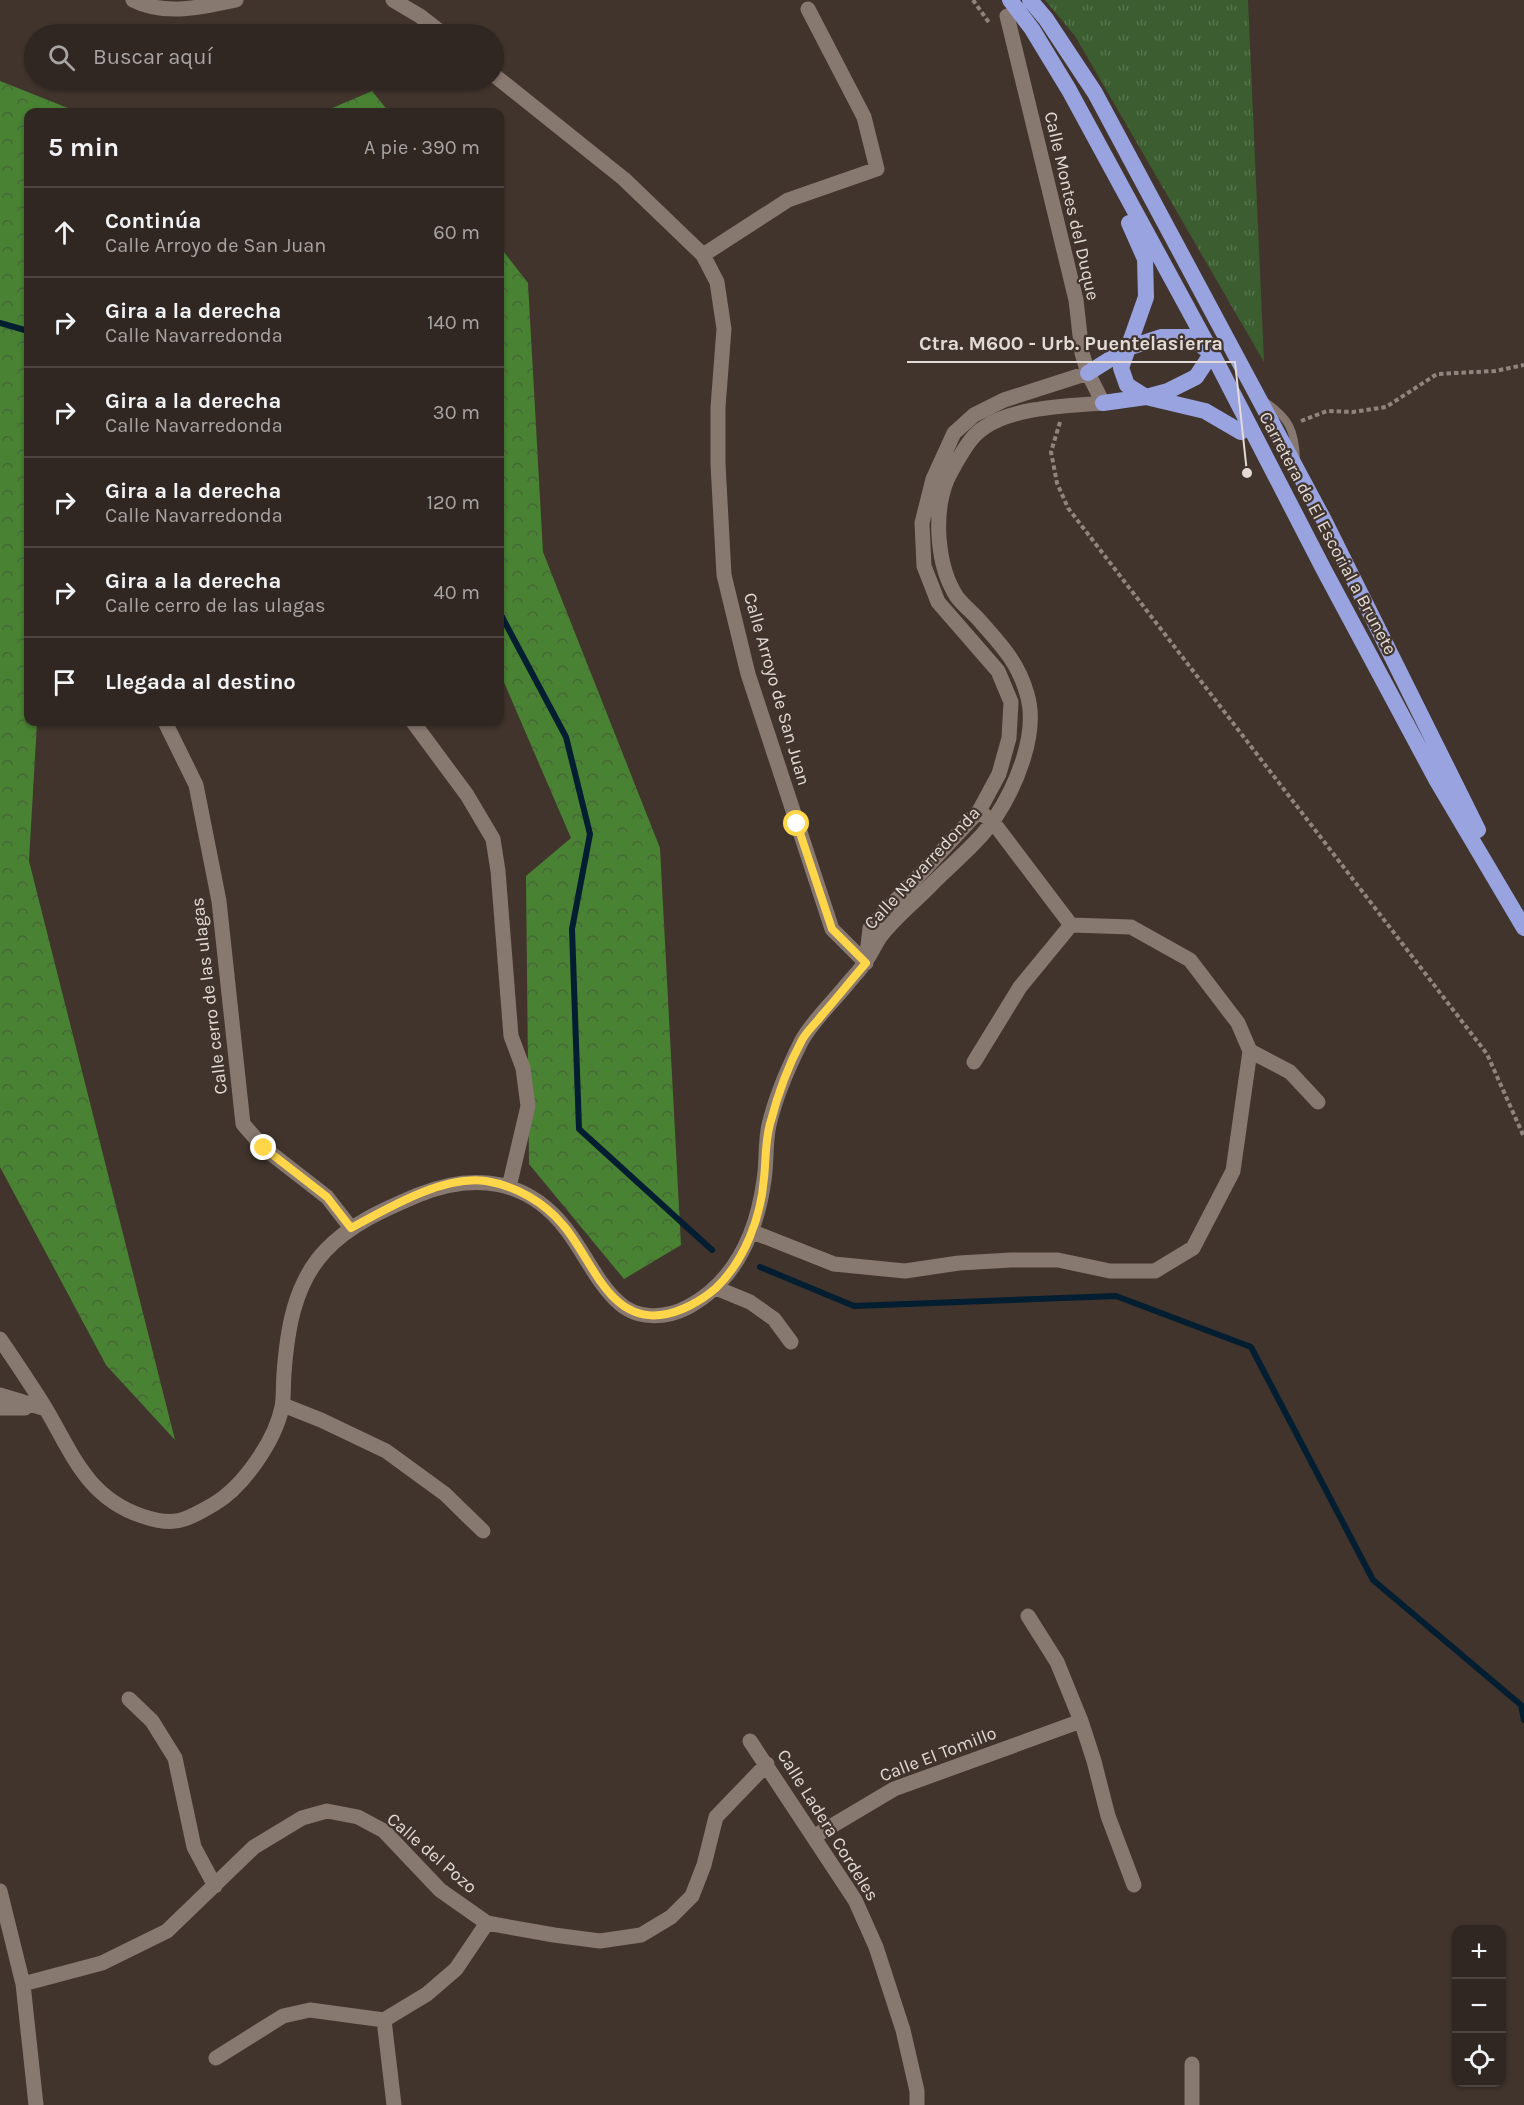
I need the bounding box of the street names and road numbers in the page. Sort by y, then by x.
street label: Calle Montes del Duque [1040,110,1104,302]
street label: Carretera de El Escorial a Brunete [1254,408,1402,658]
street label: Calle Arroyo de San Juan [739,590,815,788]
street label: Calle Navarredonda [859,802,985,934]
street label: Calle cerro de las ulagas [186,896,232,1096]
street label: Calle El Tomillo [876,1722,1000,1786]
street label: Calle Ladera Cordeles [772,1745,884,1905]
street label: Calle del Pozo [383,1808,481,1898]

